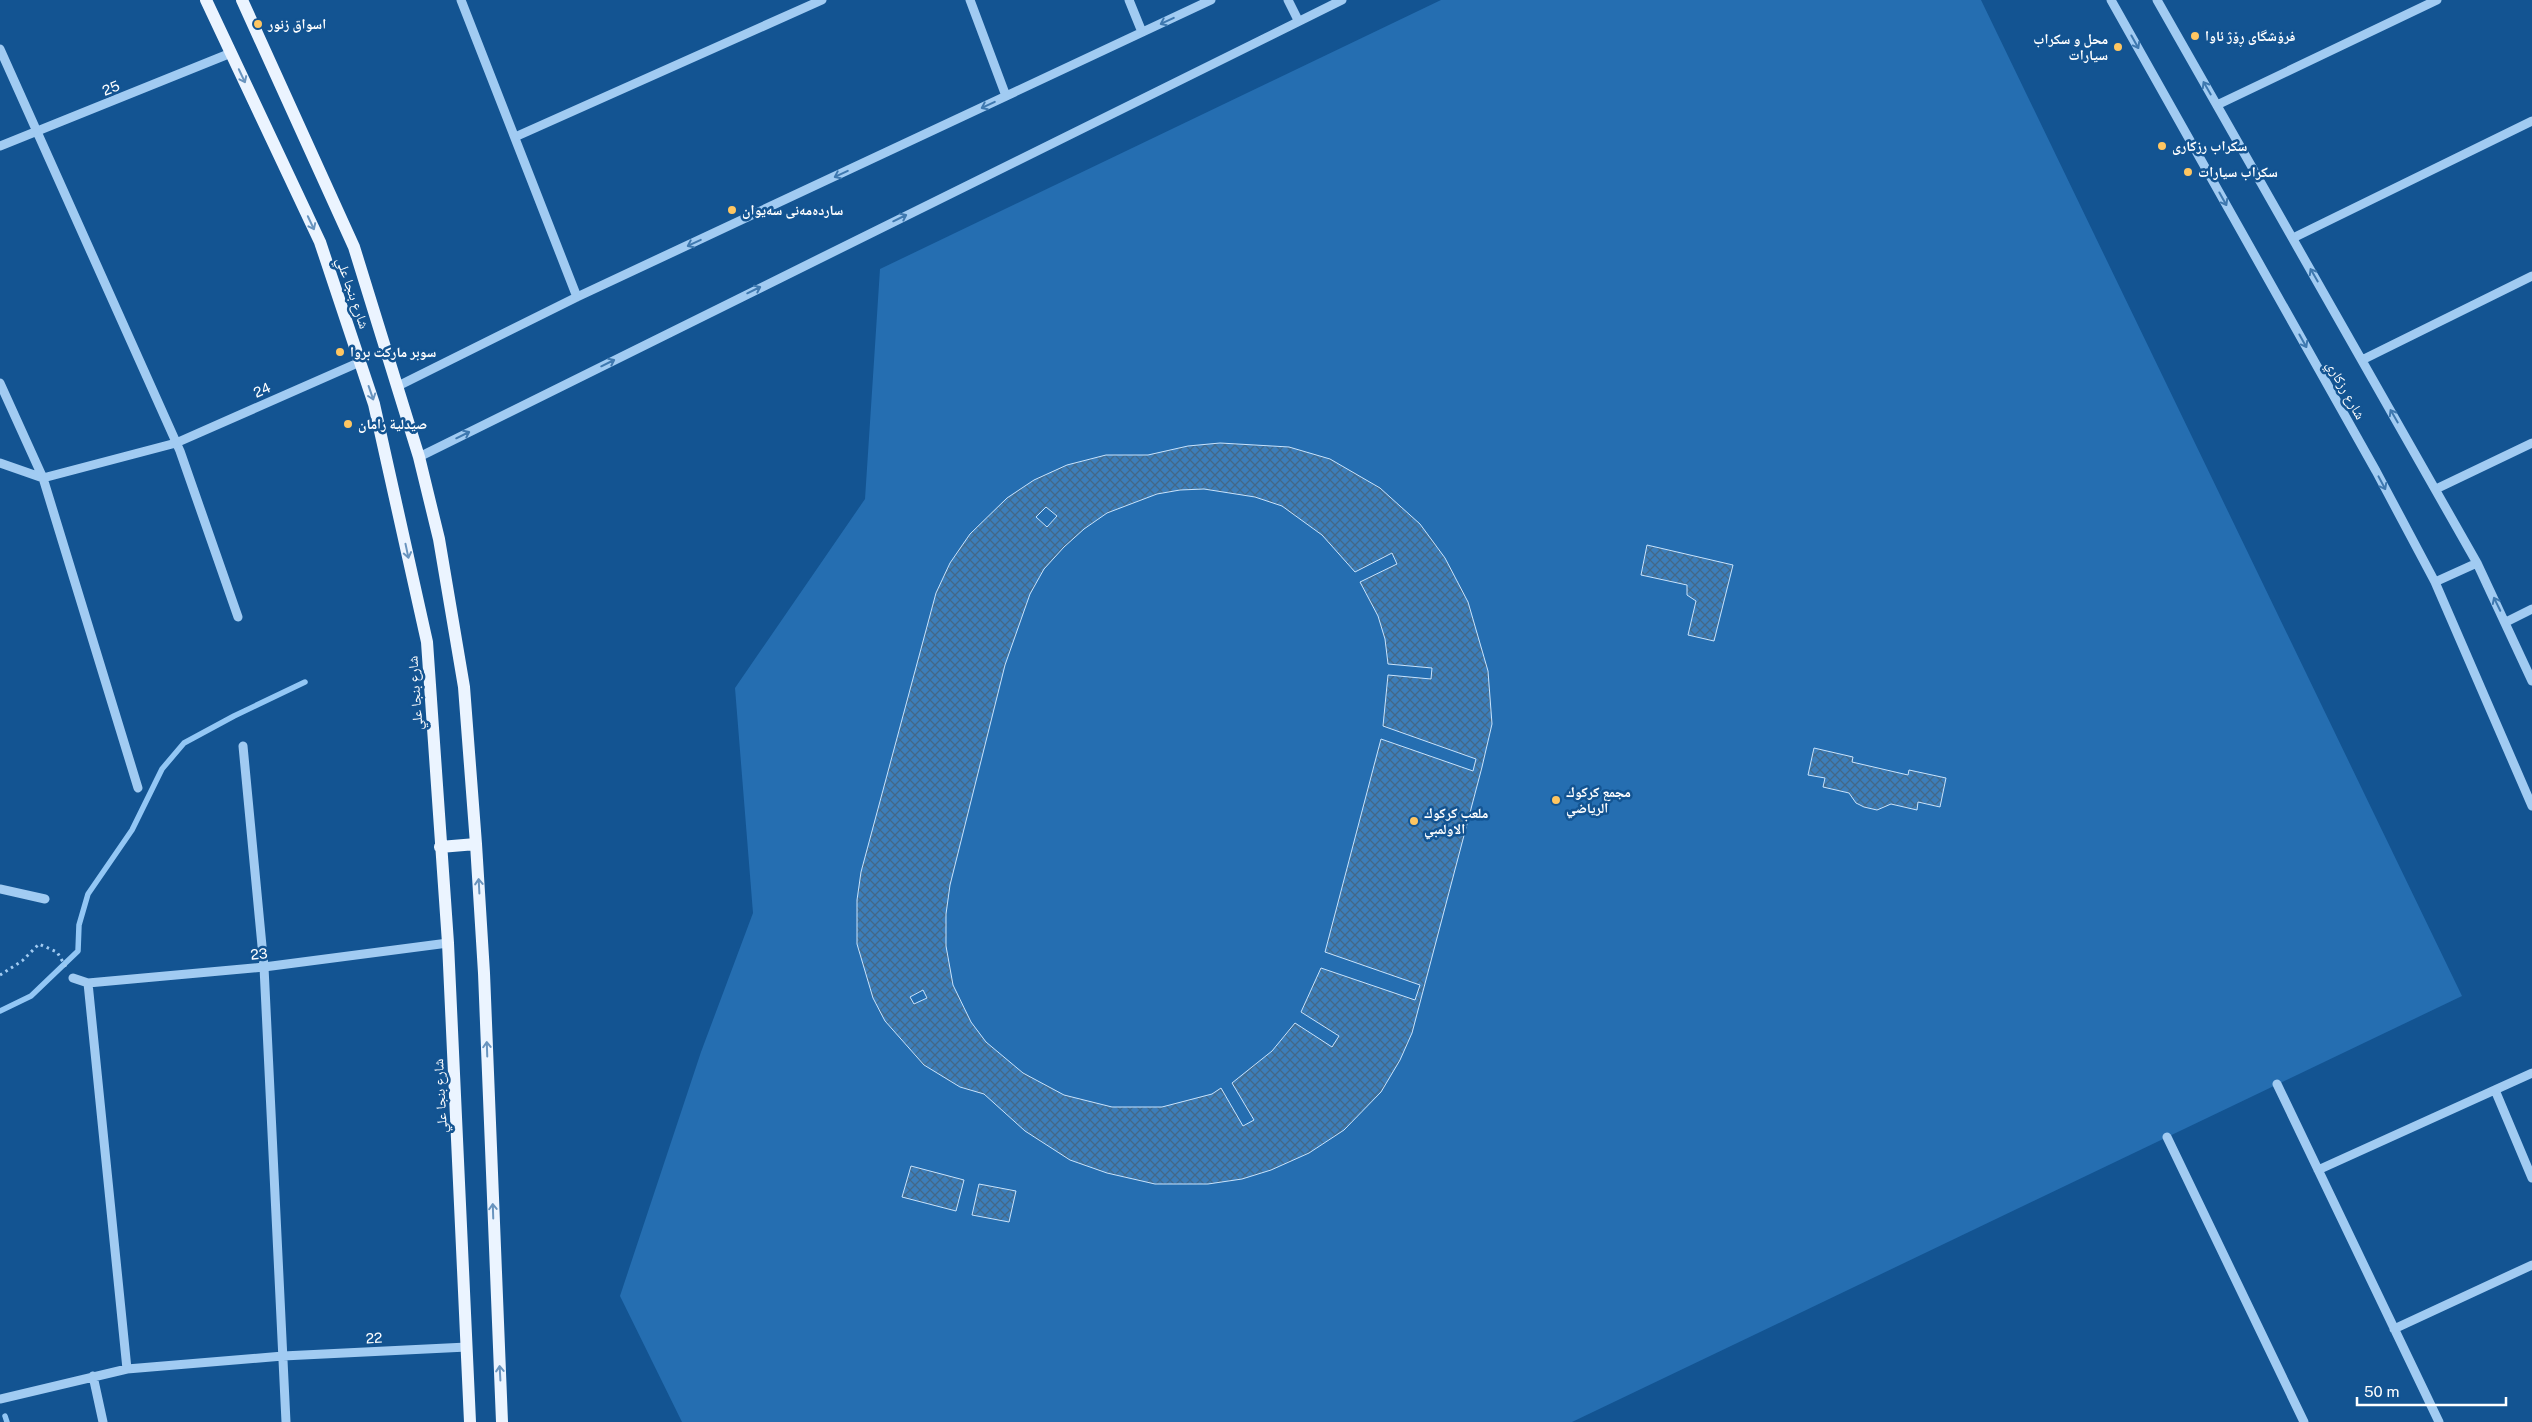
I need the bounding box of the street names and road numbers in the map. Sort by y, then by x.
street label: 25 [100,77,122,99]
street label: شارع بنجا علي [330,255,373,332]
street label: شارع رزكاري [2320,358,2369,424]
street label: 24 [251,379,273,401]
street label: شارع بنجا علي [404,655,429,731]
street label: 23 [250,945,269,963]
street label: شارع بنجا علي [430,1058,453,1134]
street label: 22 [365,1330,383,1346]

